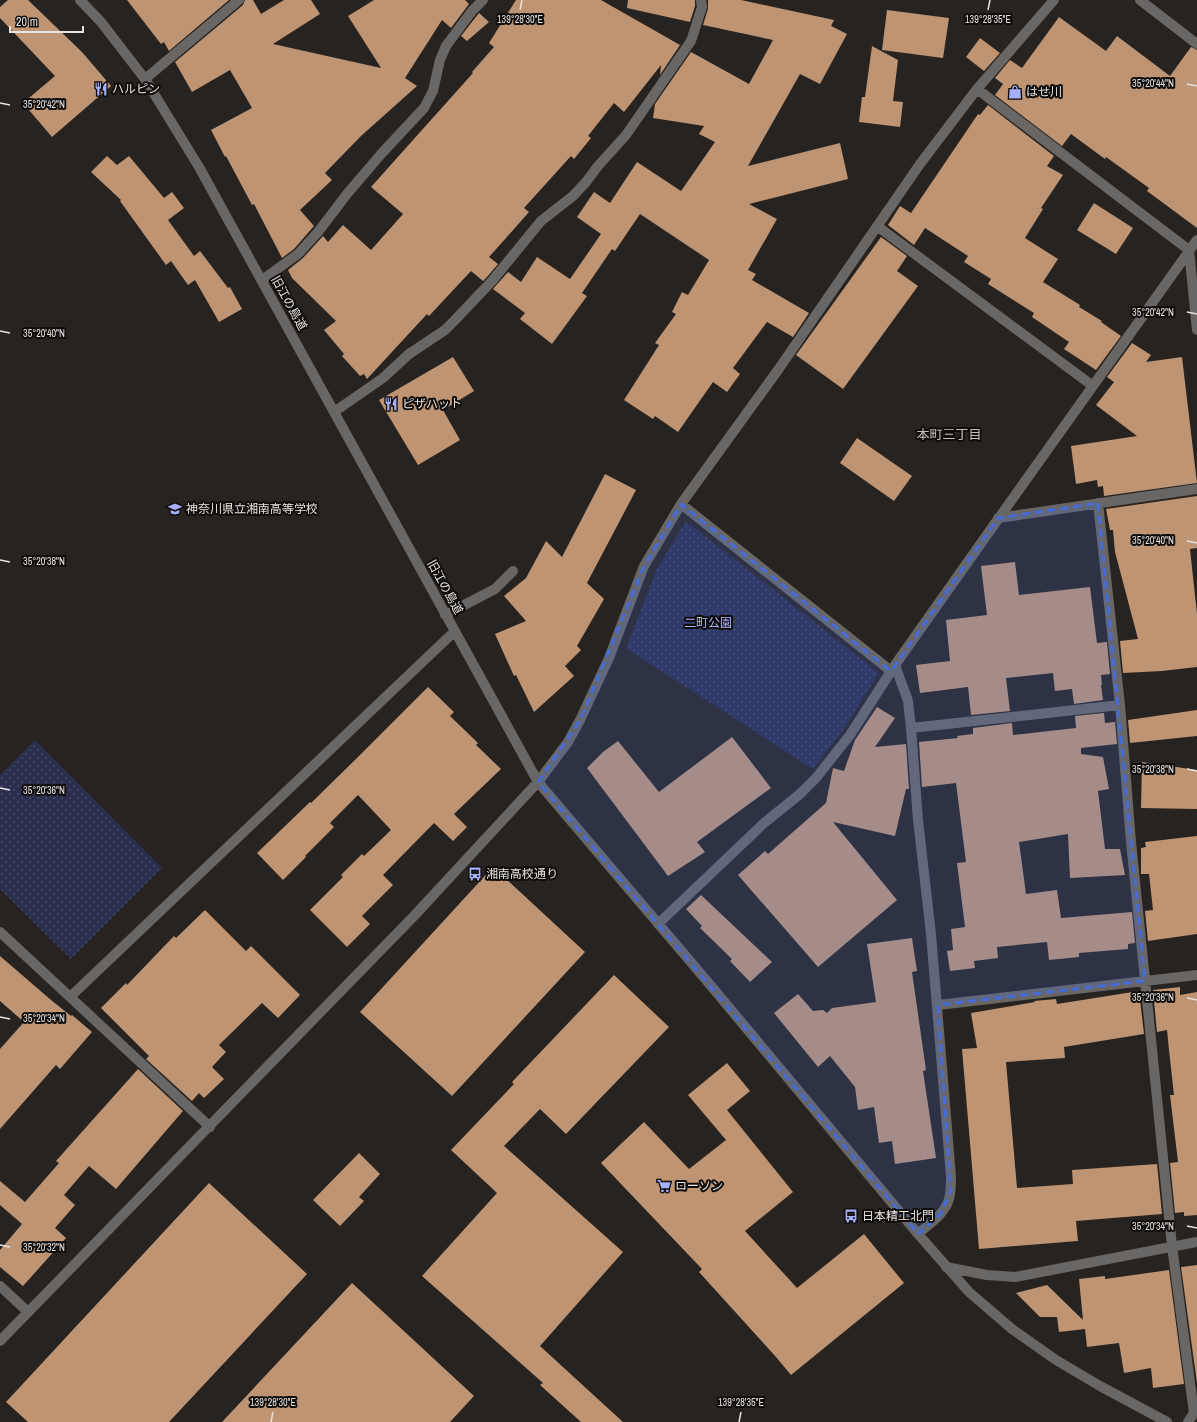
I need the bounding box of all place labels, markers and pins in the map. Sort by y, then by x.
restaurant icon: ハルピン [93,81,109,97]
place label: ハルピン [112,81,160,97]
shop icon: はせ川 [1007,84,1023,100]
place label: はせ川 [1026,84,1062,100]
restaurant icon: ピザハット [383,396,399,412]
place label: ピザハット [402,396,462,412]
school or university icon: 神奈川県立湘南高等学校 [167,501,183,517]
place label: 神奈川県立湘南高等学校 [186,501,318,517]
bus stop icon: 湘南高校通り [467,866,483,882]
place label: 湘南高校通り [486,866,558,882]
supermarket icon: ローソン [656,1178,672,1194]
place label: ローソン [675,1178,723,1194]
bus stop icon: 日本精工北門 [843,1208,859,1224]
place label: 日本精工北門 [862,1208,934,1224]

